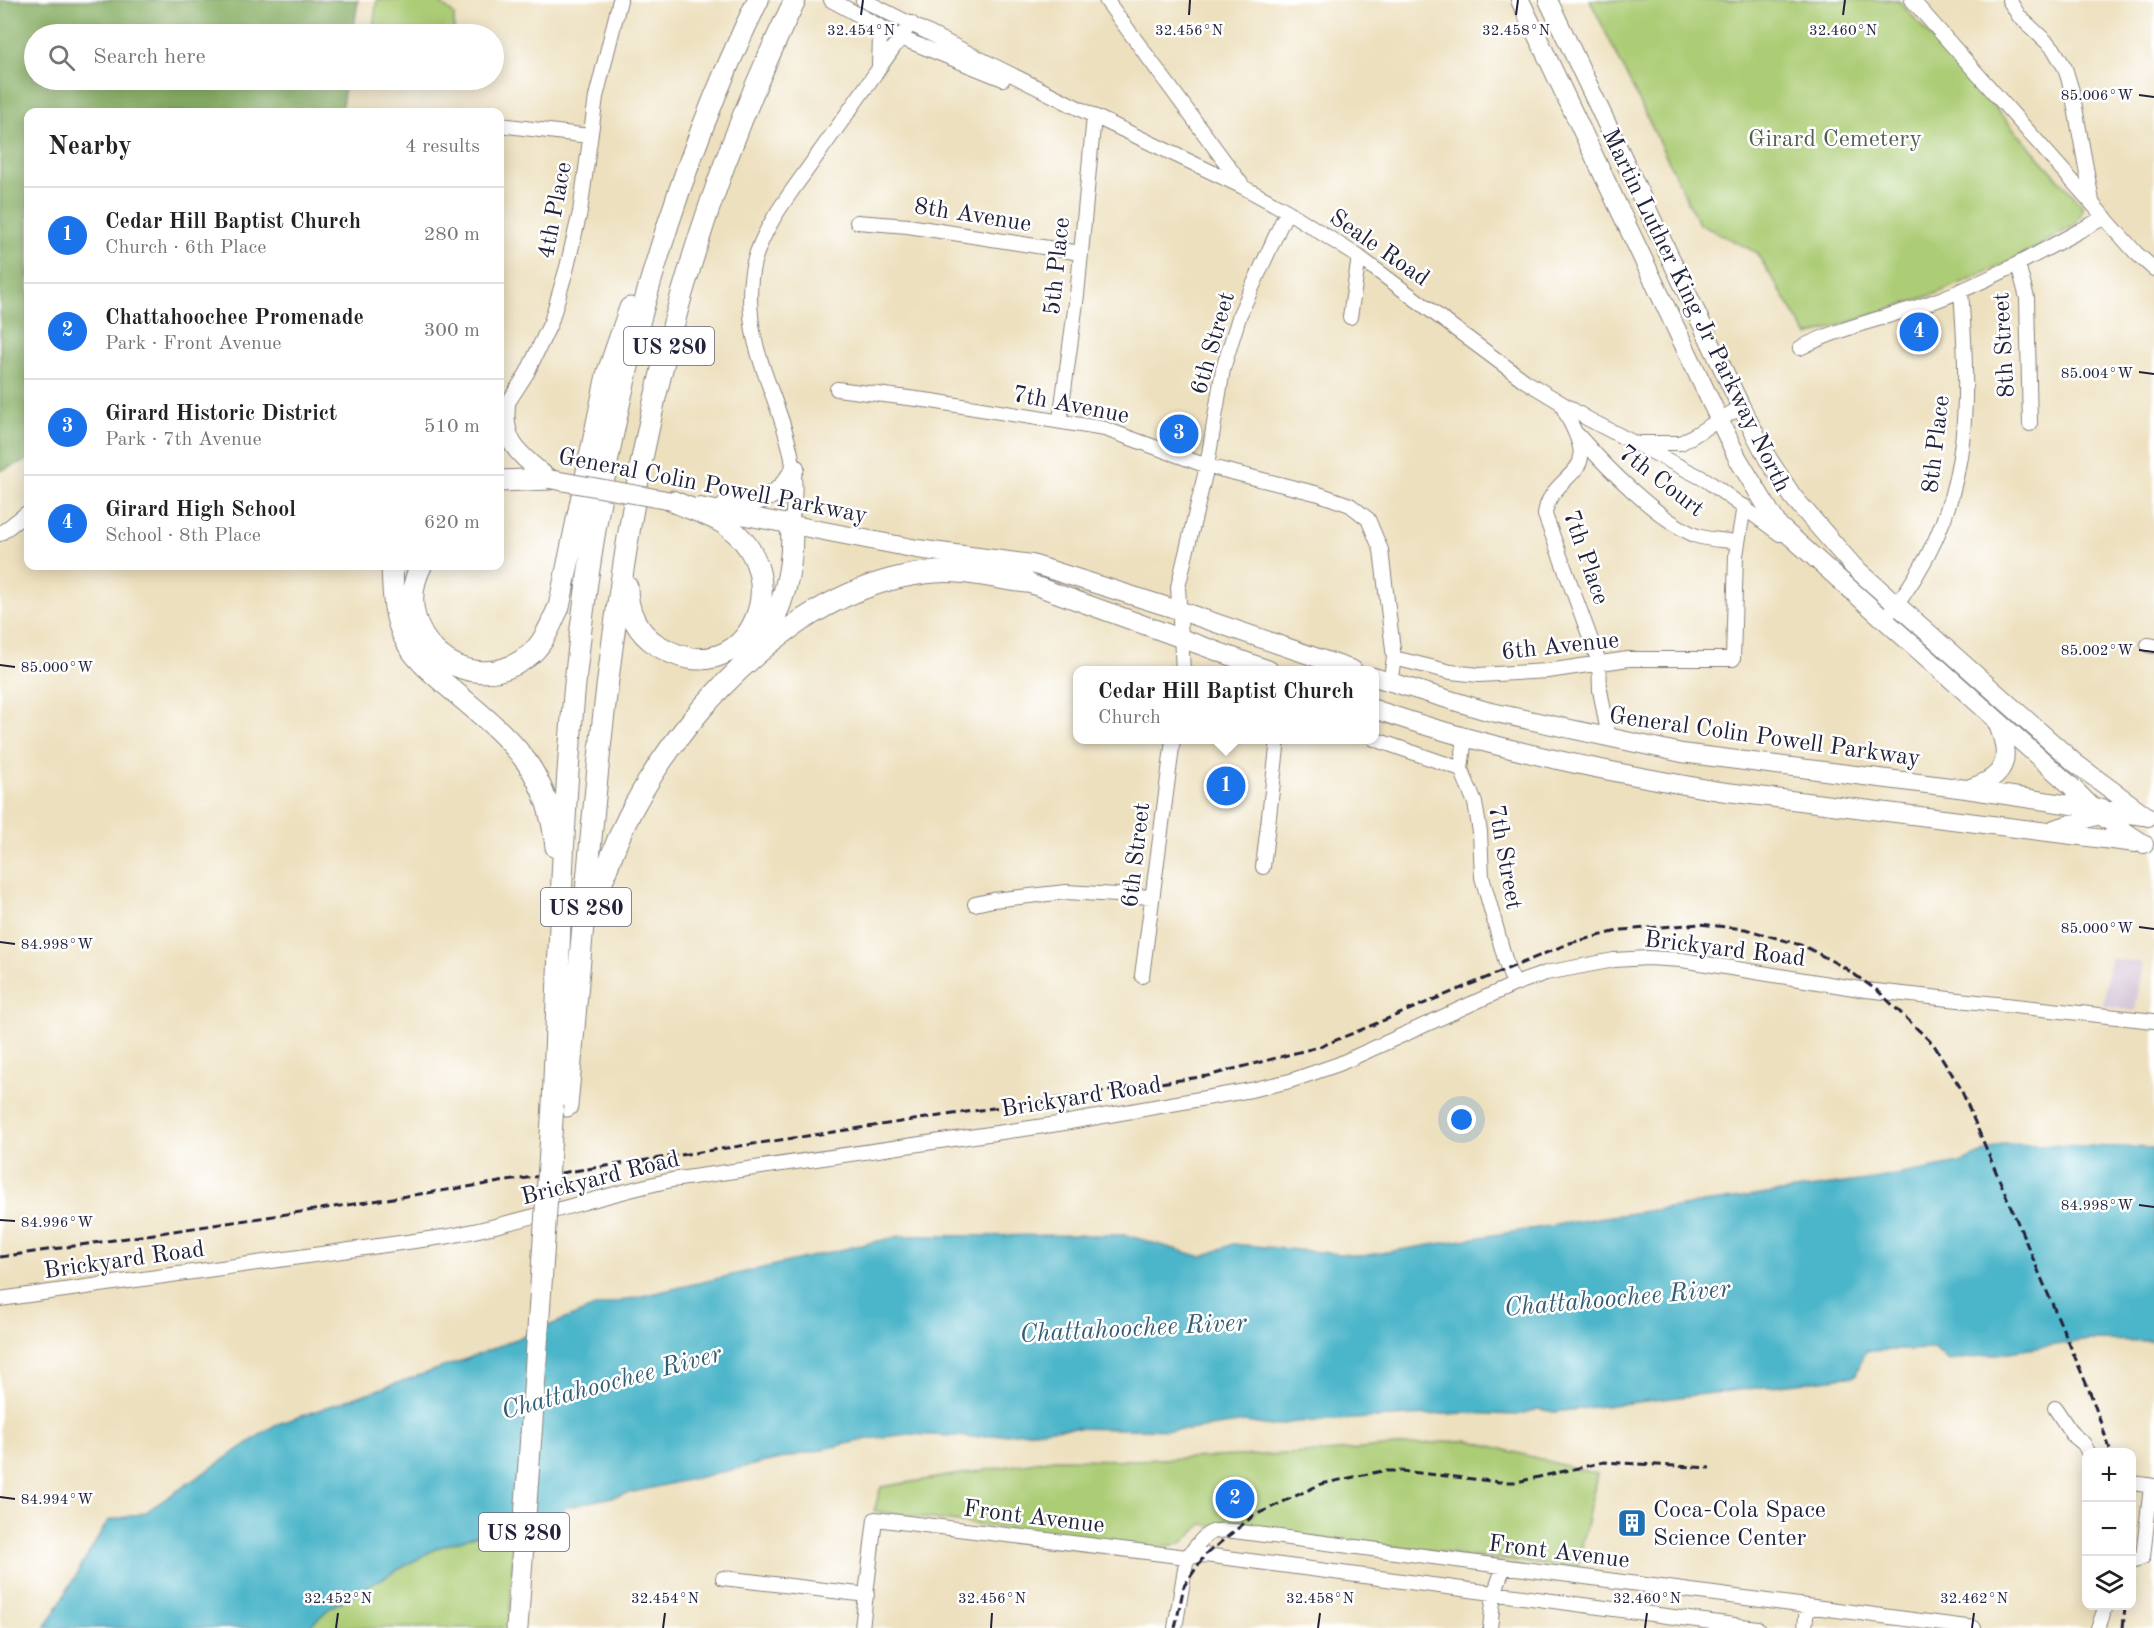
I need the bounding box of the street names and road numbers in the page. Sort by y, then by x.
street label: Martin Luther King Jr Parkway North [1597,125,1794,496]
street label: 4th Place [535,160,577,261]
street label: 8th Avenue [912,195,1033,237]
street label: Seale Road [1325,206,1433,292]
street label: 5th Place [1041,216,1075,316]
street label: 6th Street [1188,289,1240,398]
street label: 8th Street [1990,291,2020,398]
road number: US 280 [624,327,714,365]
street label: 7th Avenue [1010,383,1131,429]
street label: 8th Place [1919,394,1955,494]
street label: 7th Court [1614,441,1708,522]
street label: General Colin Powell Parkway [556,445,869,529]
street label: 7th Place [1558,507,1612,608]
street label: 6th Avenue [1500,629,1620,665]
street label: General Colin Powell Parkway [1608,704,1922,772]
street label: 6th Street [1119,801,1155,909]
street label: 7th Street [1483,803,1525,911]
road number: US 280 [541,888,631,926]
street label: Brickyard Road [1643,928,1807,972]
street label: Brickyard Road [999,1073,1163,1123]
street label: Brickyard Road [519,1148,682,1210]
street label: Brickyard Road [42,1238,206,1284]
street label: Front Avenue [962,1497,1106,1539]
road number: US 280 [479,1513,569,1551]
street label: Front Avenue [1487,1532,1631,1574]

